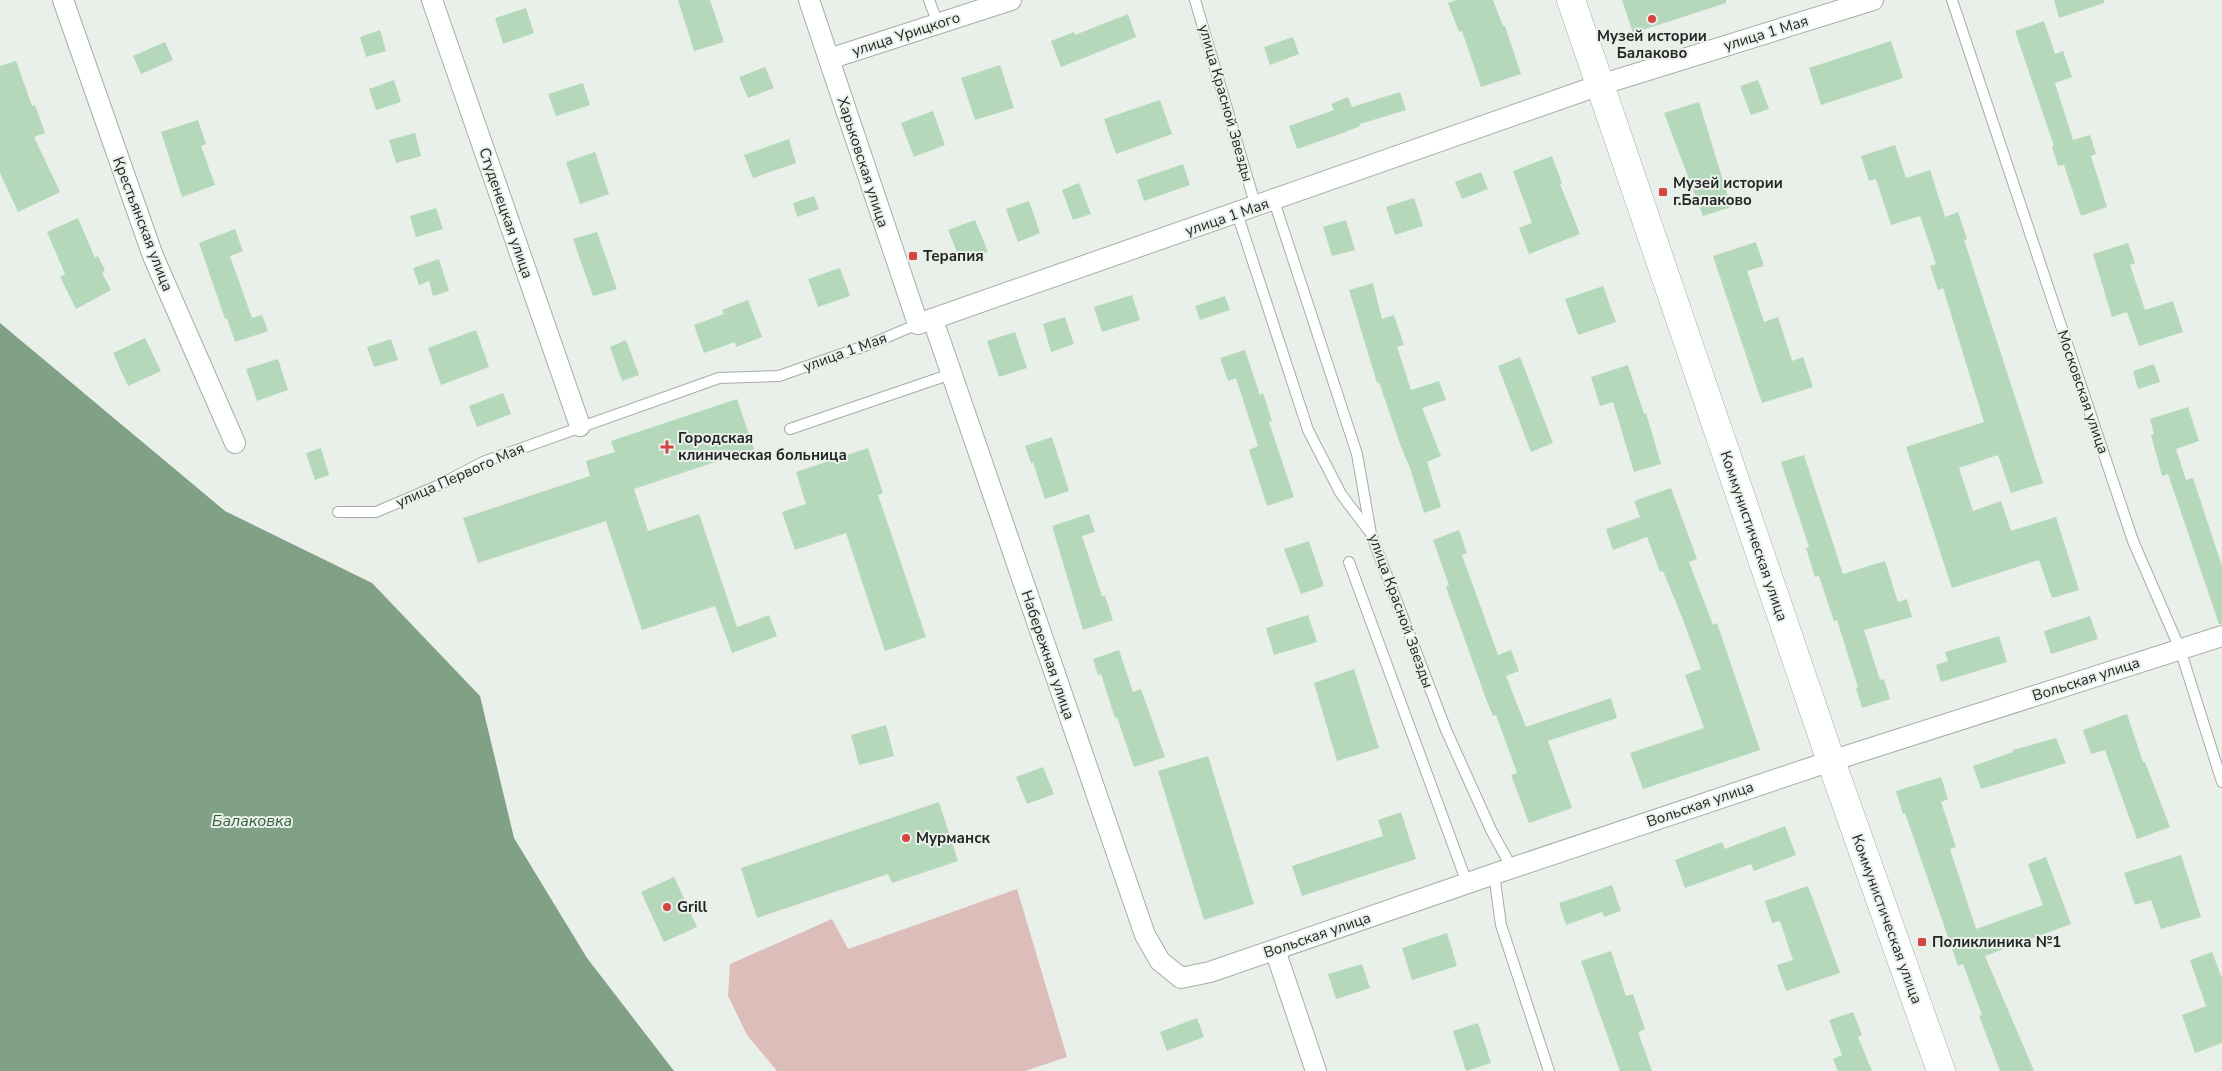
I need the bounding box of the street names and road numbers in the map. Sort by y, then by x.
street label: улица Урицкого [849,7,963,61]
street label: улица 1 Мая [1721,11,1811,55]
street label: улица Красной Звезды [1194,22,1258,184]
street label: Харьковская улица [832,94,894,230]
street label: Студенецкая улица [474,145,538,281]
street label: Крестьянская улица [108,154,178,294]
street label: улица 1 Мая [1182,193,1272,241]
street label: Московская улица [2052,327,2114,457]
street label: улица 1 Мая [800,328,890,376]
street label: улица Первого Мая [393,438,527,512]
street label: Коммунистическая улица [1715,448,1793,624]
street label: улица Красной Звезды [1364,531,1438,691]
street label: Набережная улица [1016,588,1080,722]
street label: Вольская улица [2030,652,2142,706]
street label: Вольская улица [1644,776,1756,832]
street label: Коммунистическая улица [1847,831,1927,1007]
street label: Вольская улица [1261,907,1373,963]

